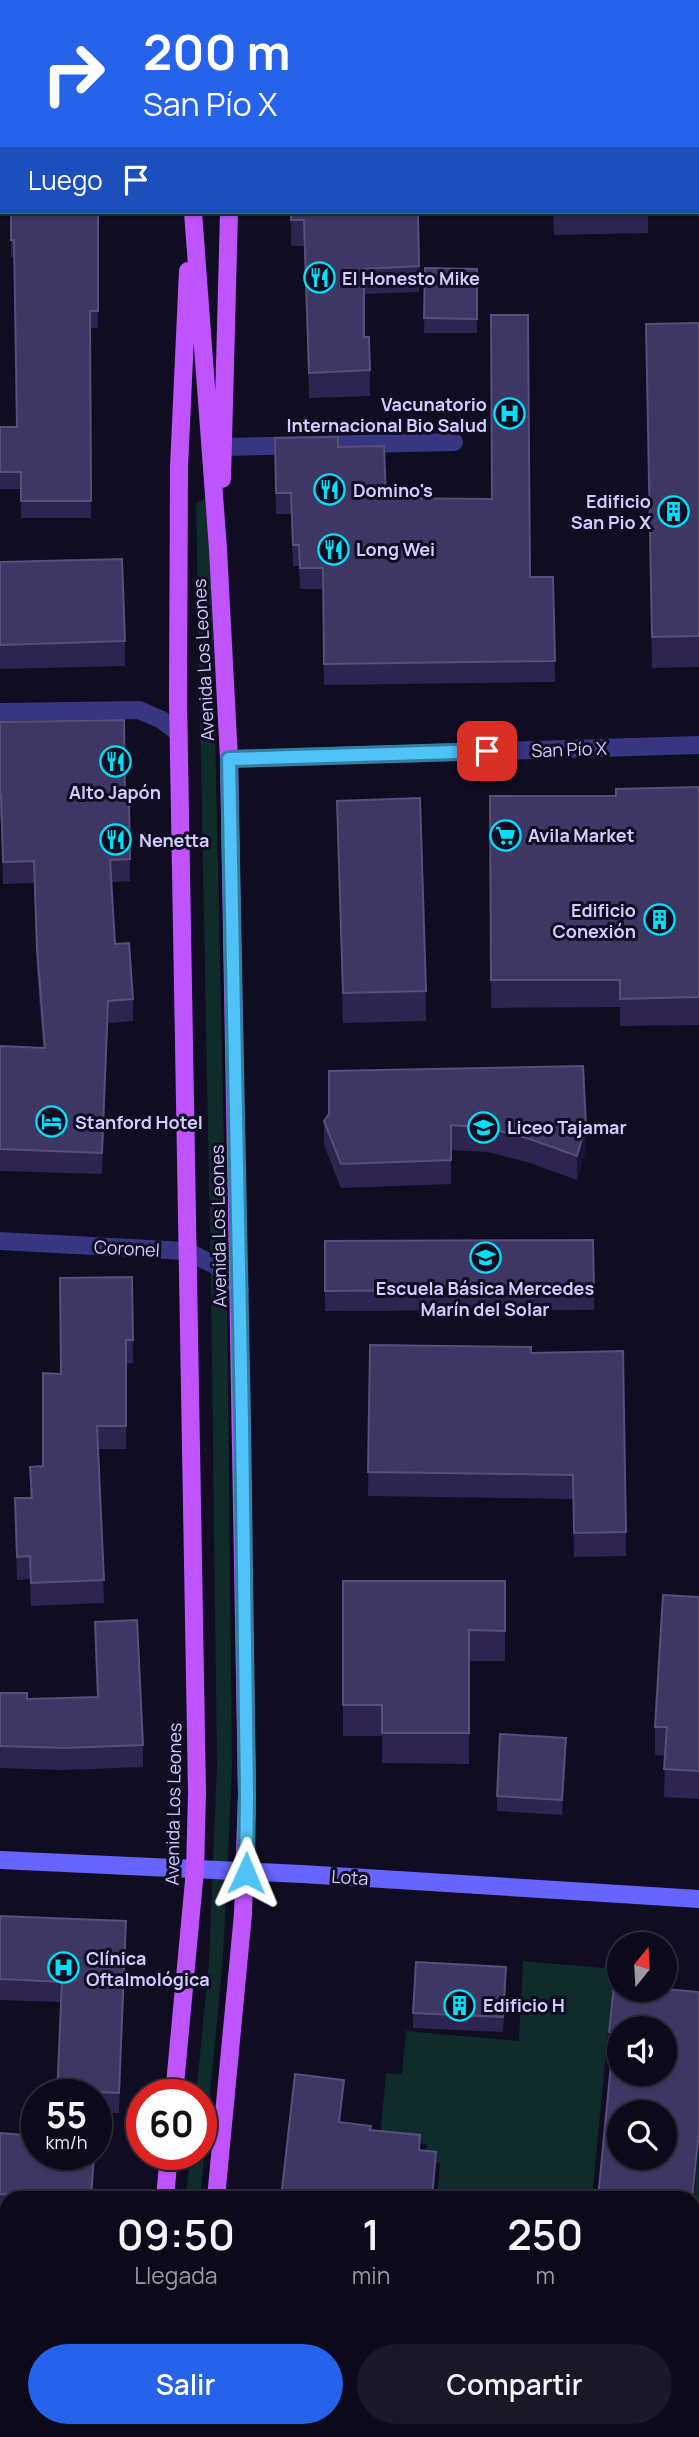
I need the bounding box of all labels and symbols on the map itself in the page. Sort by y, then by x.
restaurant icon: El Honesto Mike [302,261,336,295]
place label: El Honesto Mike [342,266,480,290]
place label: Vacunatorio Internacional Bio Salud [286,392,487,437]
hospital icon: Vacunatorio Internacional Bio Salud [493,397,527,431]
restaurant icon: Domino's [313,473,347,507]
place label: Domino's [353,478,433,502]
place label: Edificio San Pio X [571,489,651,534]
building icon: Edificio San Pio X [657,494,691,528]
restaurant icon: Long Wei [316,532,350,566]
place label: Long Wei [356,537,435,561]
street label: Avenida Los Leones [187,578,219,742]
pin [457,721,517,781]
street label: San Pío X [531,736,607,762]
restaurant icon: Alto Japón [98,745,132,779]
place label: Alto Japón [69,780,161,804]
supermarket icon: Avila Market [488,818,522,852]
restaurant icon: Nenetta [99,823,133,857]
place label: Avila Market [528,823,634,847]
place label: Nenetta [139,828,209,852]
place label: Edificio Conexión [553,898,636,943]
building icon: Edificio Conexión [642,903,676,937]
hotel icon: Stanford Hotel [35,1105,69,1139]
place label: Stanford Hotel [75,1110,203,1134]
school or university icon: Liceo Tajamar [467,1110,501,1144]
place label: Liceo Tajamar [507,1115,627,1139]
street label: Avenida Los Leones [205,1144,231,1308]
street label: Coronel [93,1234,161,1262]
school or university icon: Escuela Básica Mercedes Marín del Solar [468,1241,502,1275]
place label: Escuela Básica Mercedes Marín del Solar [376,1276,594,1321]
street label: Avenida Los Leones [160,1722,186,1886]
position arrow [209,1836,283,1910]
street label: Lota [331,1864,369,1890]
north arrow [607,1932,677,2002]
place label: Clínica Oftalmológica [86,1946,210,1991]
hospital icon: Clínica Oftalmológica [46,1951,80,1985]
building icon: Edificio H [443,1988,477,2022]
place label: Edificio H [483,1993,565,2017]
speed limit sign: 60 [126,2079,217,2170]

